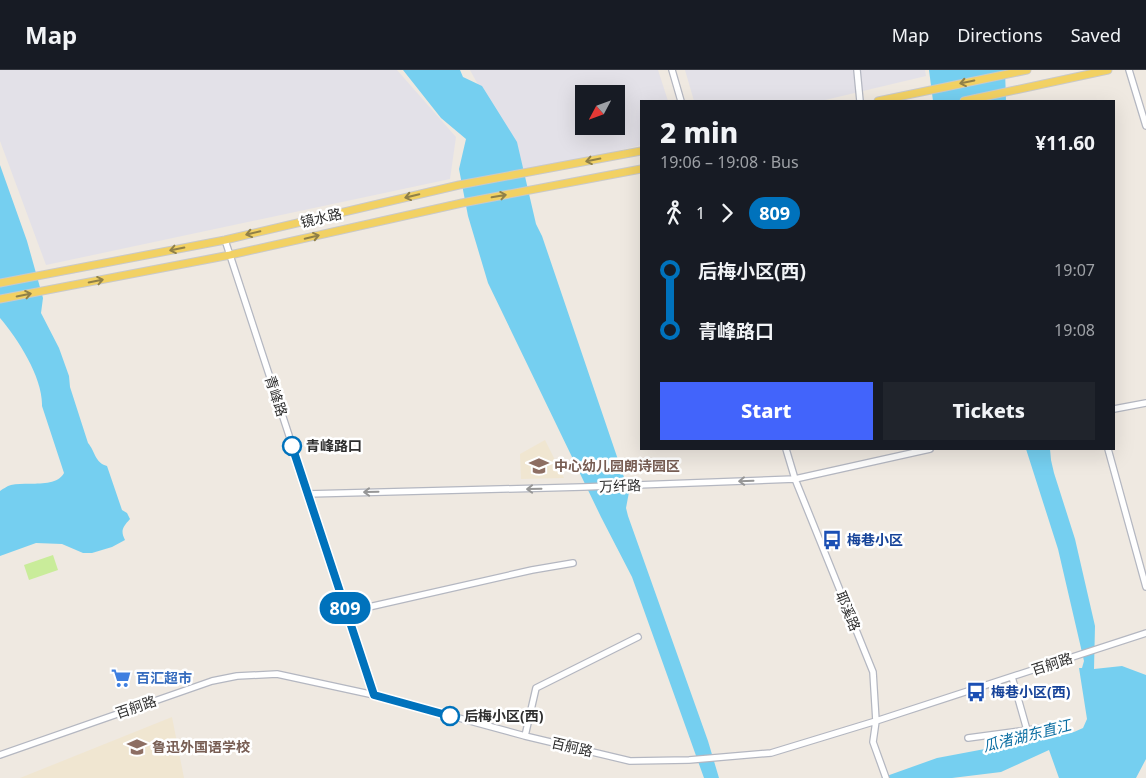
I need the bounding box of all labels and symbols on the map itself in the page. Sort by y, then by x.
one-way arrow [960,78,976,87]
north arrow [575,85,625,135]
one-way arrow [586,156,602,165]
one-way arrow [490,191,506,201]
one-way arrow [404,192,420,201]
street label: 镜水路 [298,204,343,231]
one-way arrow [246,229,262,238]
one-way arrow [303,231,319,241]
one-way arrow [170,244,186,254]
one-way arrow [87,275,103,285]
one-way arrow [16,289,32,299]
street label: 青峰路 [261,373,292,419]
marker: 青峰路口 [282,436,302,456]
place label: 青峰路口 [306,436,362,455]
school or university icon: 中心幼儿园朗诗园区 [528,455,550,477]
place label: 中心幼儿园朗诗园区 [554,456,680,475]
street label: 万纤路 [599,475,641,496]
one-way arrow [739,476,755,486]
one-way arrow [526,484,542,493]
one-way arrow [364,488,380,497]
bus stop icon: 梅巷小区 [821,529,843,551]
place label: 梅巷小区 [847,530,903,549]
street label: 耶溪路 [832,588,865,634]
line badge: 809 [316,592,374,624]
street label: 百舸路 [1029,648,1075,679]
supermarket icon: 百汇超市 [110,667,132,689]
place label: 百汇超市 [136,668,192,687]
bus stop icon: 梅巷小区(西) [965,681,987,703]
place label: 梅巷小区(西) [991,682,1071,701]
street label: 百舸路 [113,691,159,722]
marker: 后梅小区(西) [440,706,460,726]
place label: 后梅小区(西) [464,706,544,725]
water label: 瓜渚湖东直江 [981,714,1075,756]
street label: 百舸路 [550,733,595,760]
school or university icon: 鲁迅外国语学校 [126,736,148,758]
place label: 鲁迅外国语学校 [152,737,250,756]

